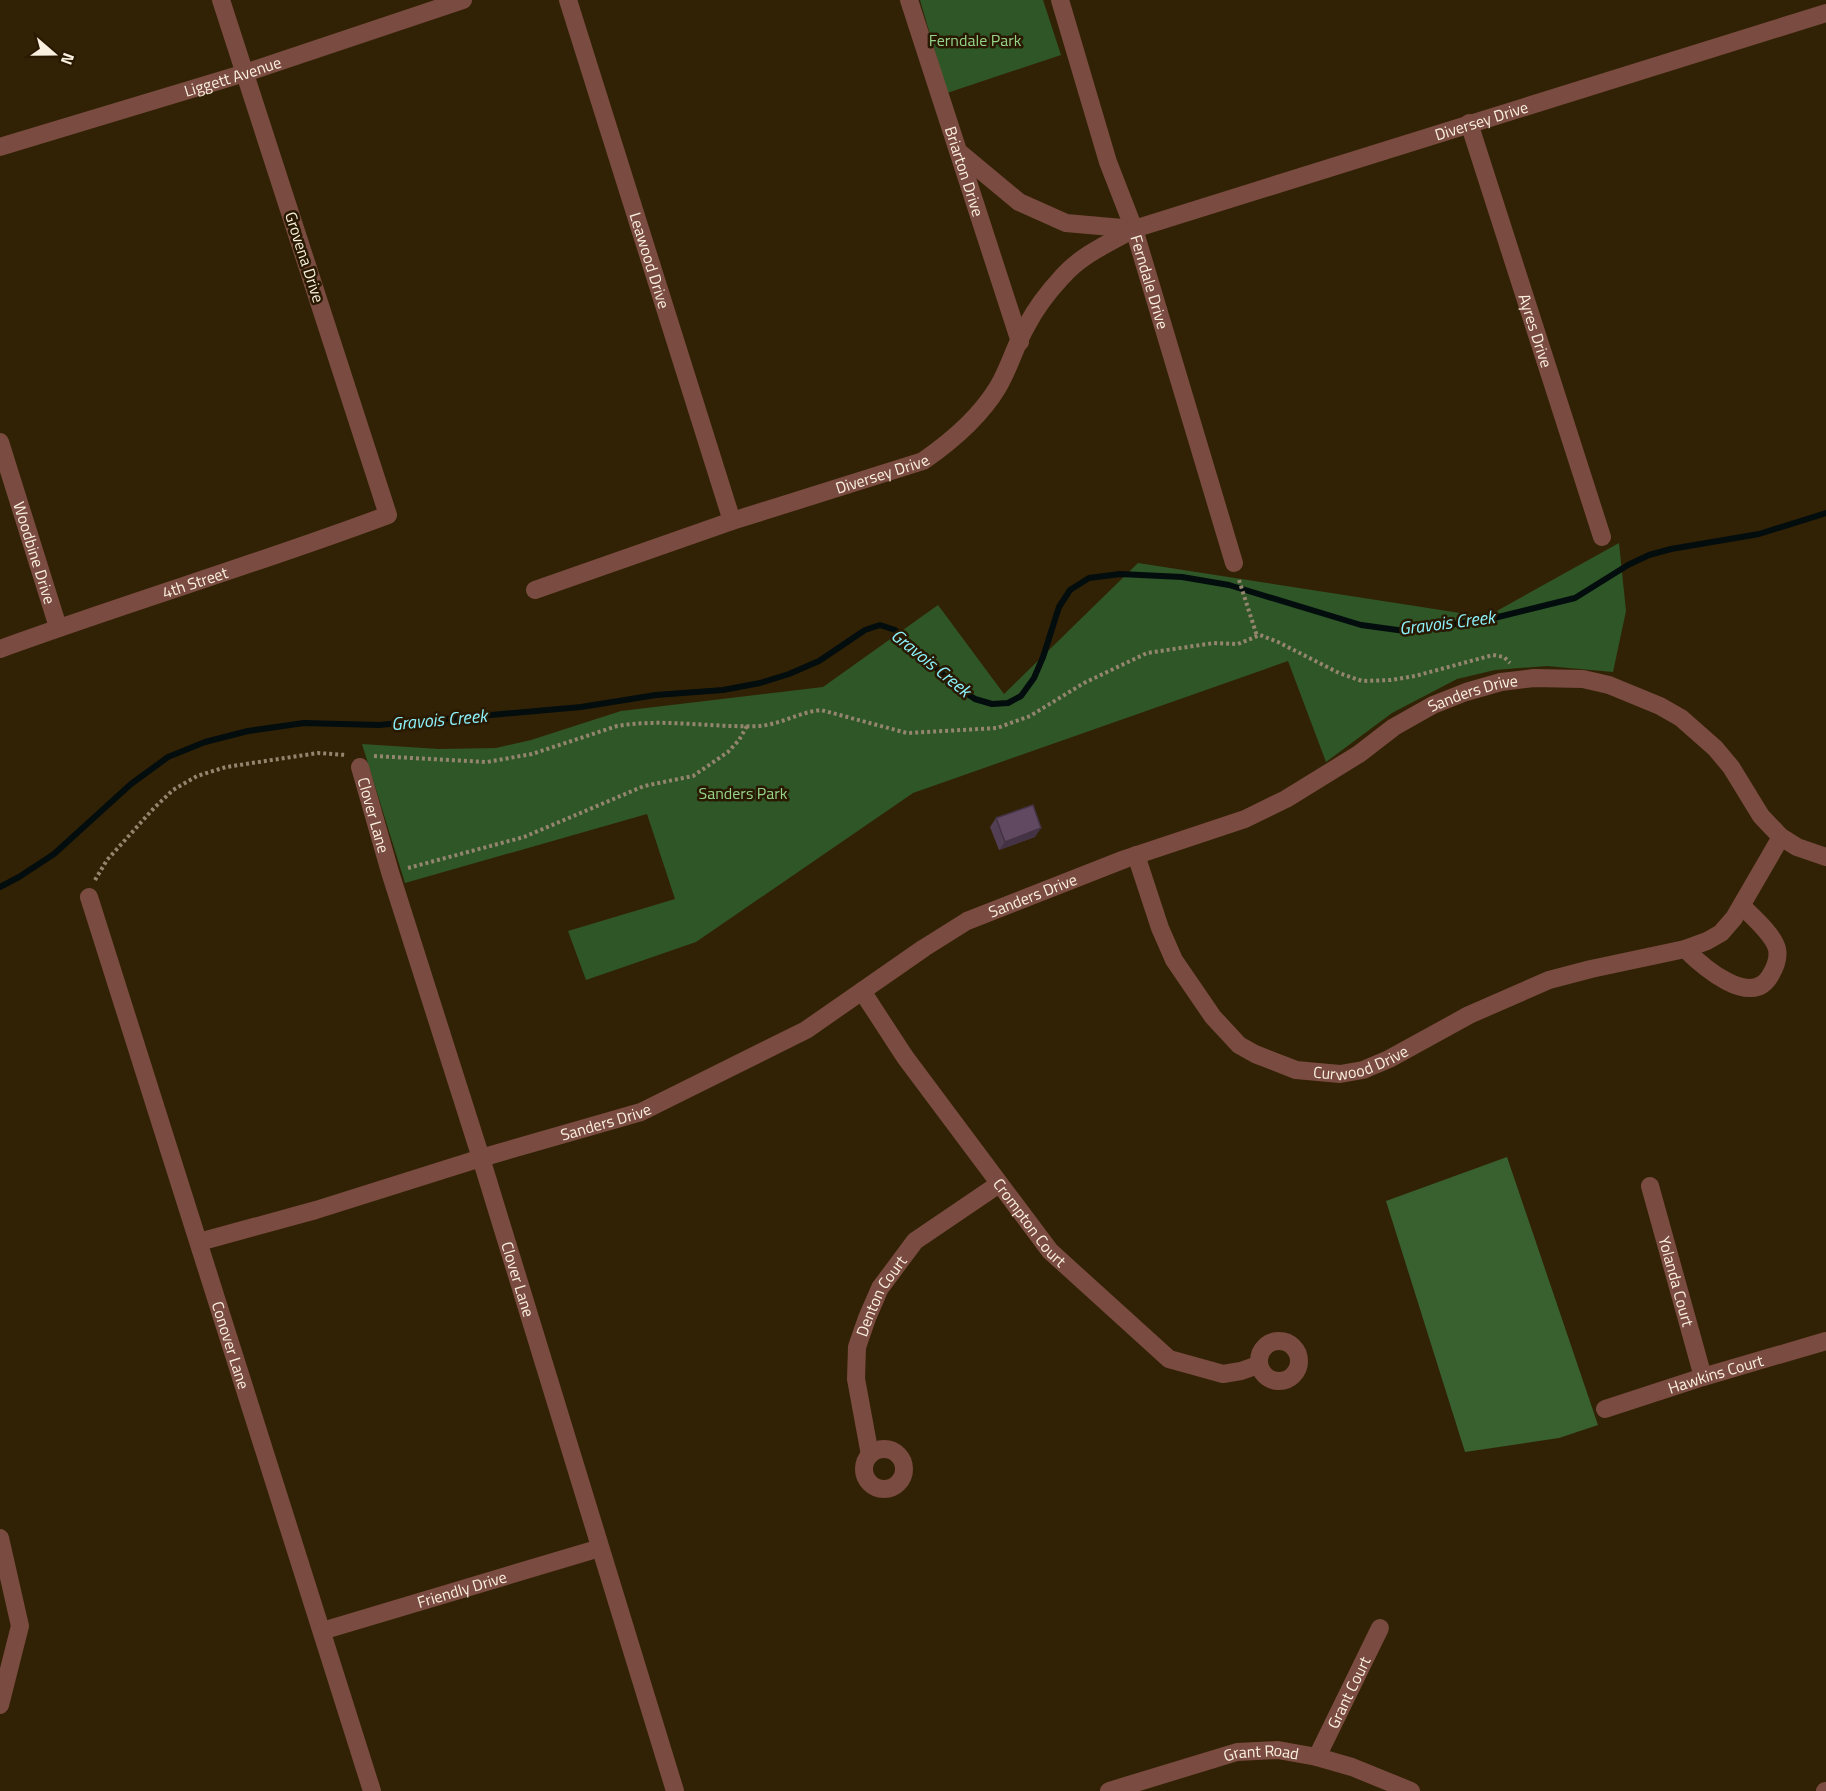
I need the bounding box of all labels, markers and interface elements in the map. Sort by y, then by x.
north arrow [24,24,84,84]
park label: Ferndale Park [929,28,1022,52]
text: N [55,50,81,68]
street label: Liggett Avenue [181,50,284,103]
street label: Diversey Drive [1432,95,1531,146]
street label: Briarton Drive [939,123,990,219]
street label: Grovena Drive [279,208,331,306]
street label: Leawood Drive [624,209,676,312]
street label: Ferndale Drive [1124,232,1175,332]
street label: Ayres Drive [1513,290,1559,371]
street label: Diversey Drive [832,448,934,500]
street label: Woodbine Drive [7,498,62,607]
street label: 4th Street [159,560,231,604]
water label: Gravois Creek [1398,603,1498,642]
water label: Gravois Creek [885,622,979,705]
street label: Sanders Drive [1423,668,1519,718]
water label: Gravois Creek [390,702,490,737]
street label: Clover Lane [352,774,396,856]
park label: Sanders Park [699,781,788,805]
street label: Sanders Drive [985,867,1081,923]
street label: Curwood Drive [1312,1039,1412,1087]
street label: Sanders Drive [557,1097,655,1147]
street label: Crompton Court [987,1173,1072,1273]
street label: Yolanda Court [1652,1233,1701,1330]
street label: Clover Lane [495,1238,541,1320]
street label: Denton Court [849,1250,913,1340]
street label: Conover Lane [206,1298,256,1392]
street label: Hawkins Court [1665,1348,1766,1400]
street label: Friendly Drive [414,1565,510,1614]
street label: Grant Court [1321,1652,1377,1733]
street label: Grant Road [1220,1737,1301,1767]

